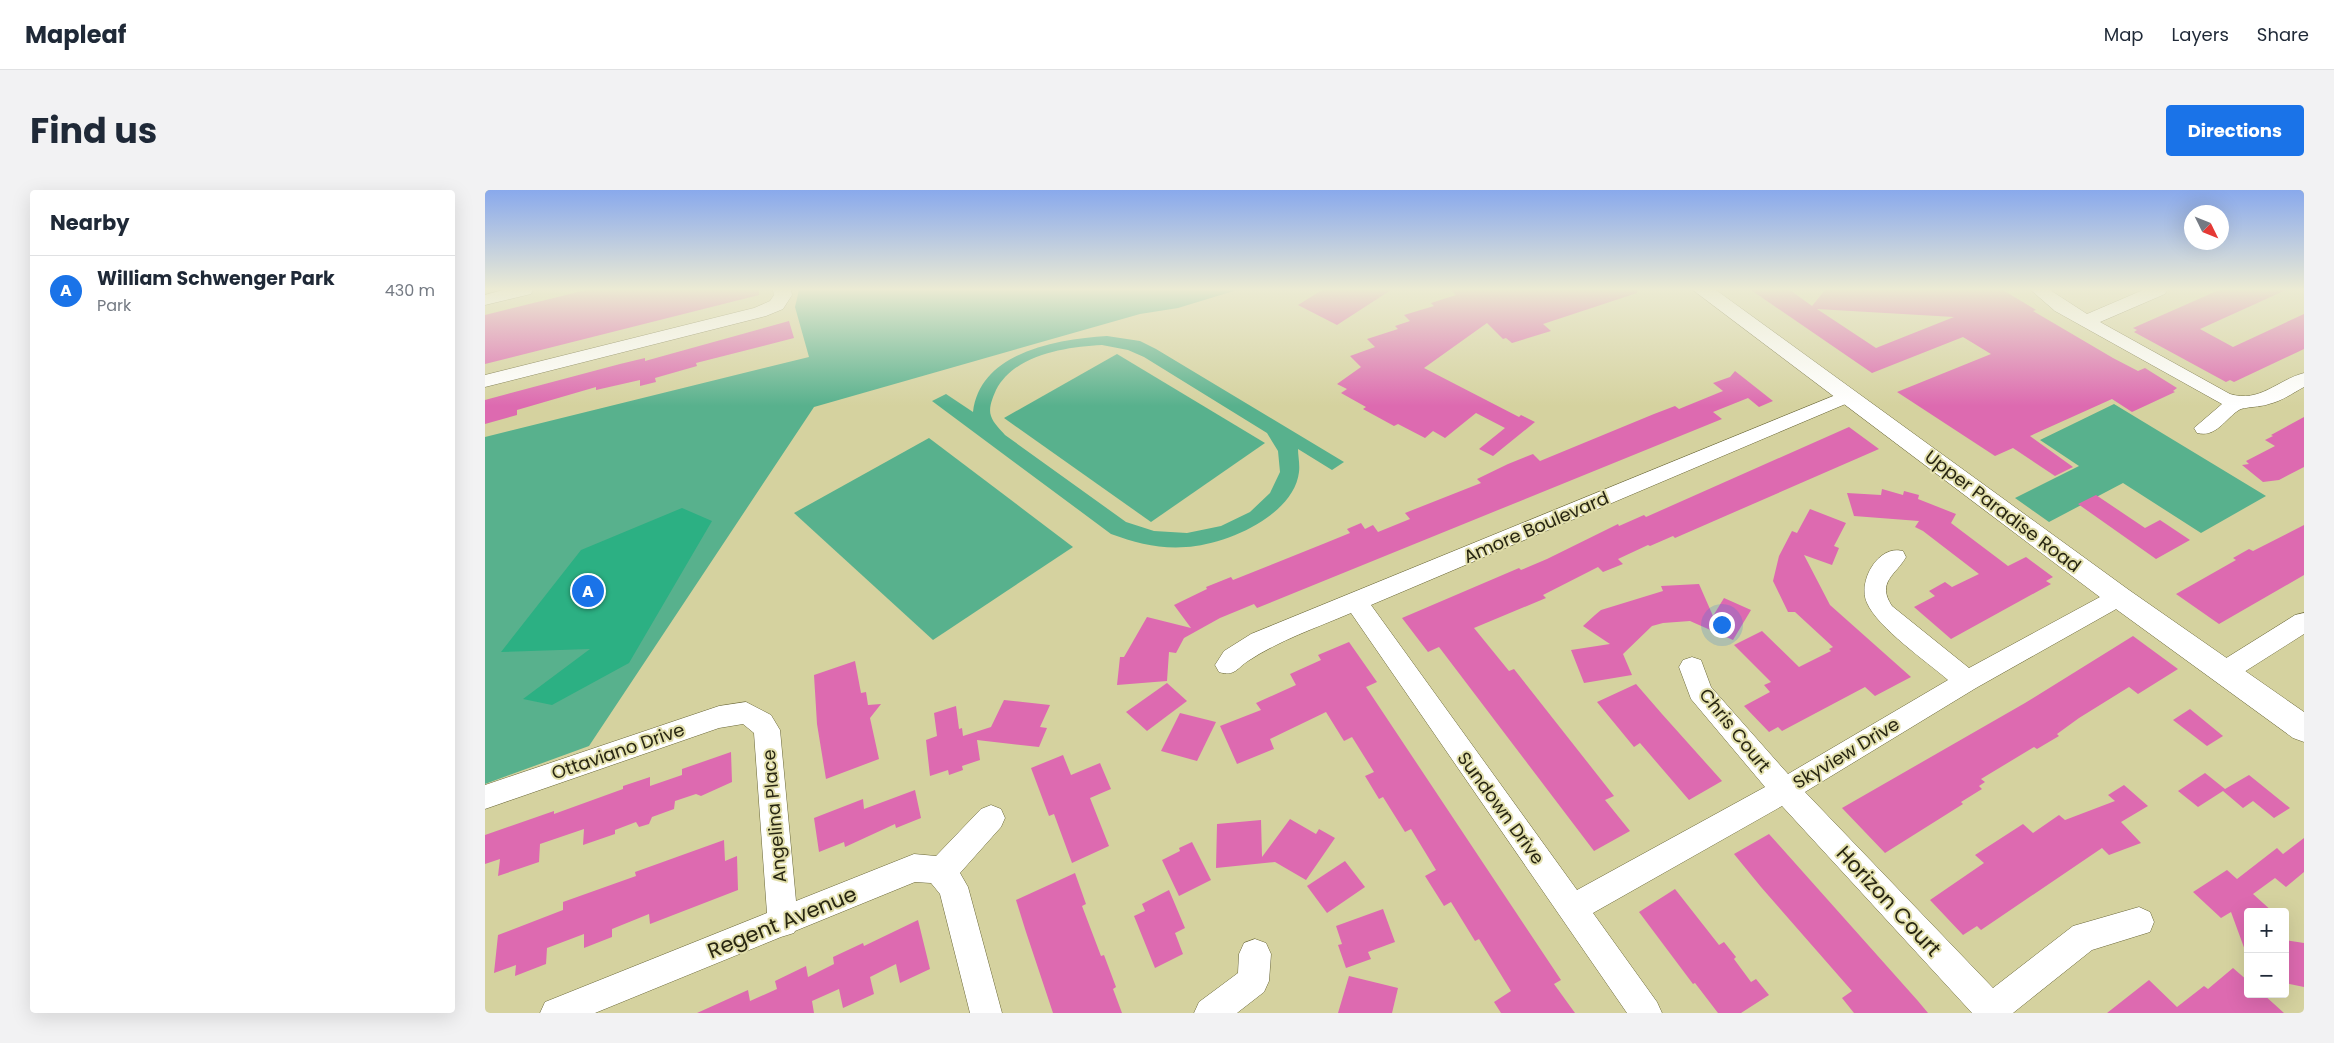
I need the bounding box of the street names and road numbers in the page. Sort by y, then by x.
street label: Upper Paradise Road [1920,444,2086,578]
street label: Amore Boulevard [1459,485,1613,569]
street label: Chris Court [1694,683,1776,777]
street label: Skyview Drive [1788,711,1904,795]
street label: Ottaviano Drive [548,717,688,785]
street label: Sundown Drive [1452,747,1550,869]
street label: Angelina Place [756,748,792,884]
street label: Horizon Court [1830,839,1948,963]
street label: Regent Avenue [703,879,861,965]

